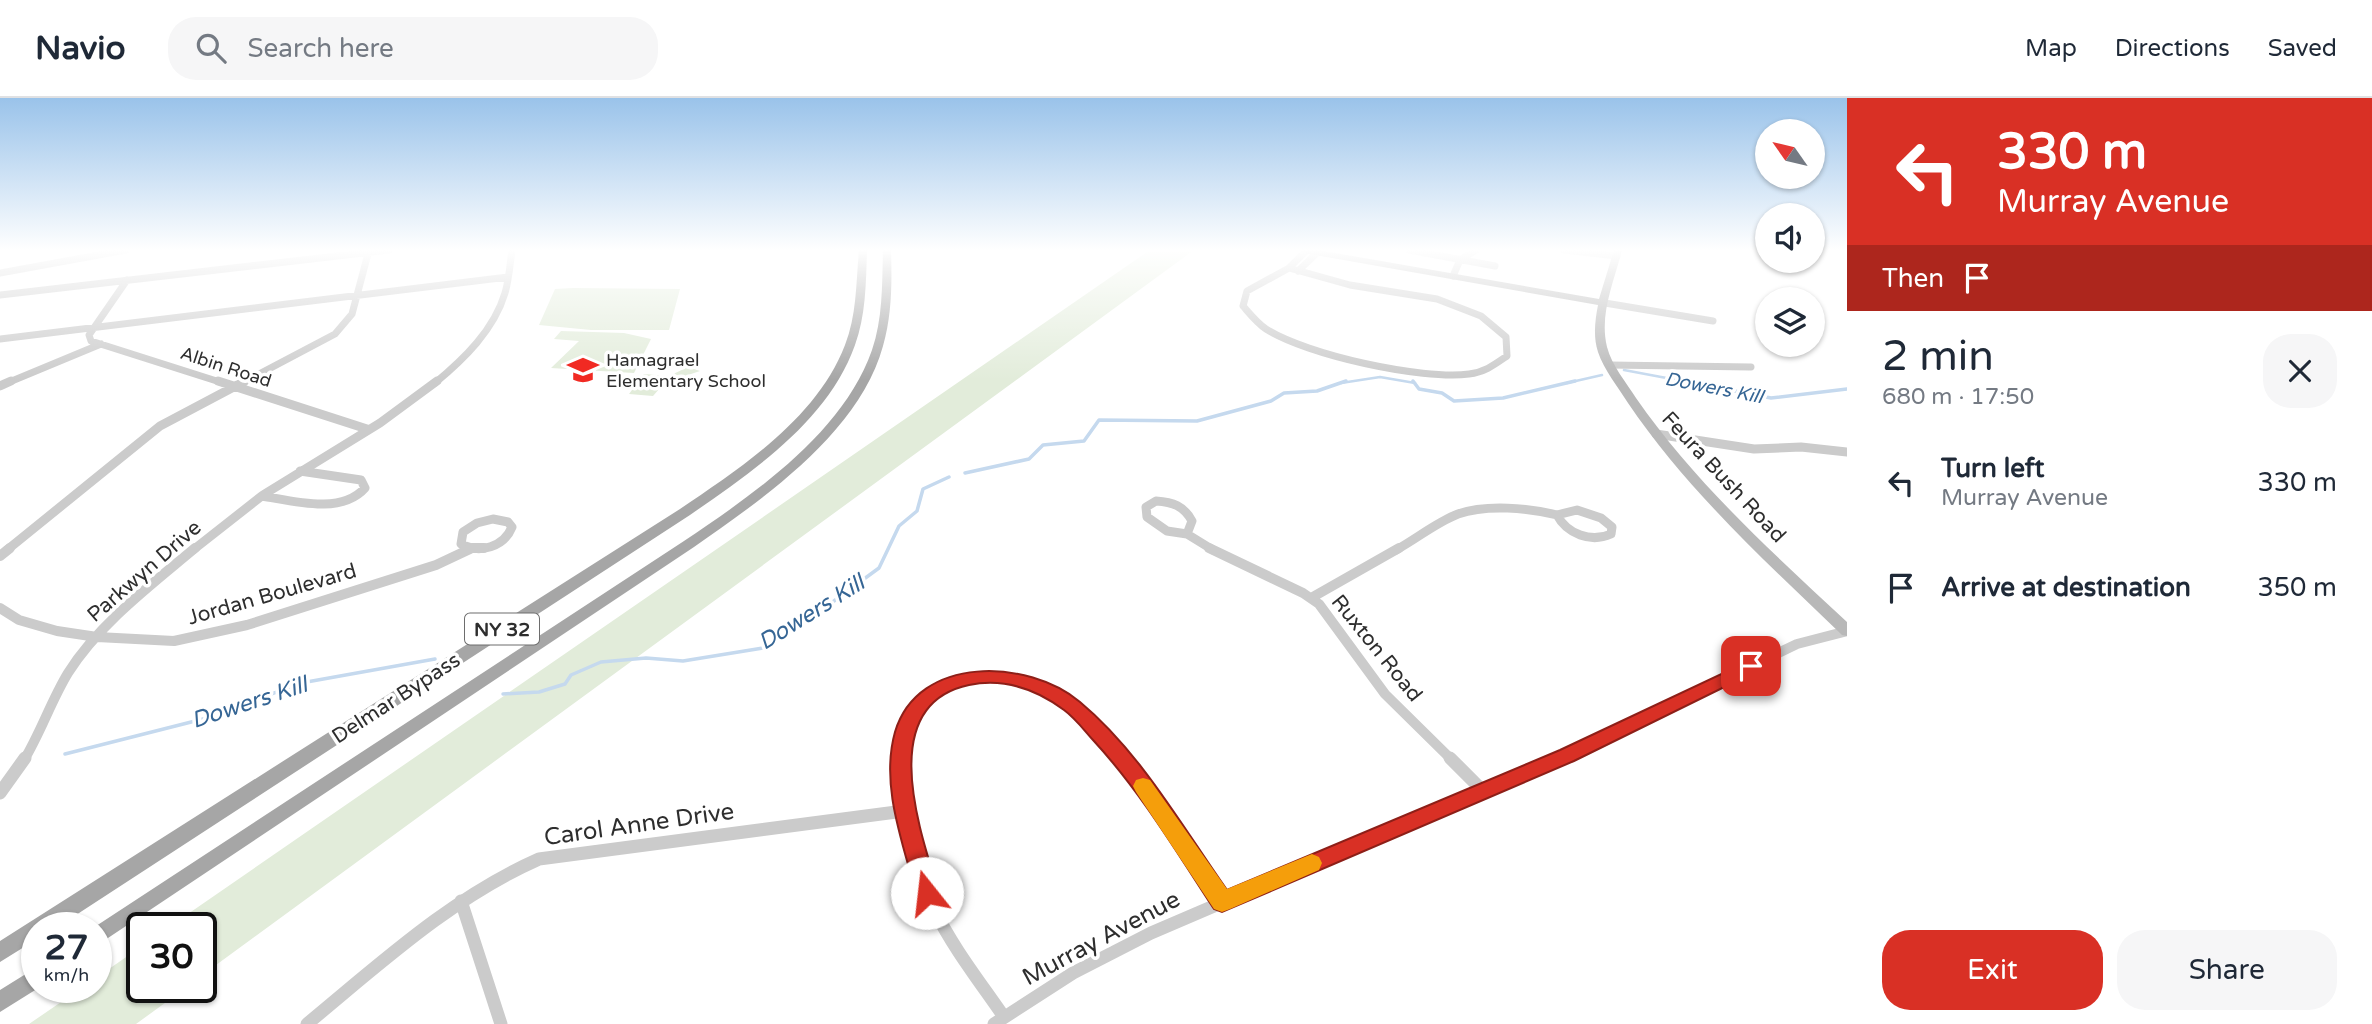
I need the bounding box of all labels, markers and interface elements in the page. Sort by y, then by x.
search box [168,17,658,80]
text: Navio [35,29,126,68]
icon: search [192,29,230,67]
text: Search here [248,33,394,64]
text: Map [2025,34,2077,63]
text: Directions [2115,34,2230,63]
text: Saved [2268,34,2337,63]
north arrow [1755,119,1825,189]
map controls [1755,119,1825,357]
text: 330 m [1997,123,2147,182]
icon: left [1882,126,1973,217]
text: Murray Avenue [1997,183,2229,221]
button: sound [1755,203,1825,273]
icon: arrive [1958,259,1996,297]
text: Then [1882,263,1944,294]
button: layers [1755,287,1825,357]
text: 2 min [1882,331,1994,382]
button: close [2263,334,2337,408]
street label: Albin Road [178,342,274,392]
place label: Hamagrael Elementary School [606,349,766,392]
school or university icon: Hamagrael Elementary School [566,353,600,387]
water label: Dowers Kill [1663,368,1767,409]
text: 680 m · 17:50 [1882,383,2034,411]
street label: Feura Bush Road [1656,407,1791,548]
text: Turn left [1941,453,2044,484]
icon: left [1882,464,1920,502]
text: 330 m [2257,467,2337,498]
text: Murray Avenue [1941,484,2108,512]
street label: Parkwyn Drive [82,515,206,628]
street label: Jordan Boulevard [185,558,359,631]
water label: Dowers Kill [753,568,872,657]
icon: arrive [1882,569,1920,607]
text: Arrive at destination [1941,572,2191,603]
text: 350 m [2257,572,2337,603]
street label: Ruxton Road [1326,590,1427,707]
road number: NY 32 [465,614,539,644]
pin [1721,636,1781,696]
icon: arrive [1732,647,1770,685]
street label: Delmar Bypass [327,648,465,749]
water label: Dowers Kill [188,670,313,735]
street label: Carol Anne Drive [542,797,736,852]
position arrow [890,856,964,930]
street label: Murray Avenue [1018,885,1185,992]
speed limit sign: 30 [126,912,217,1003]
text: 27 [45,927,88,969]
button: Exit [1882,930,2103,1010]
button: Share [2117,930,2337,1010]
text: km/h [44,964,89,986]

